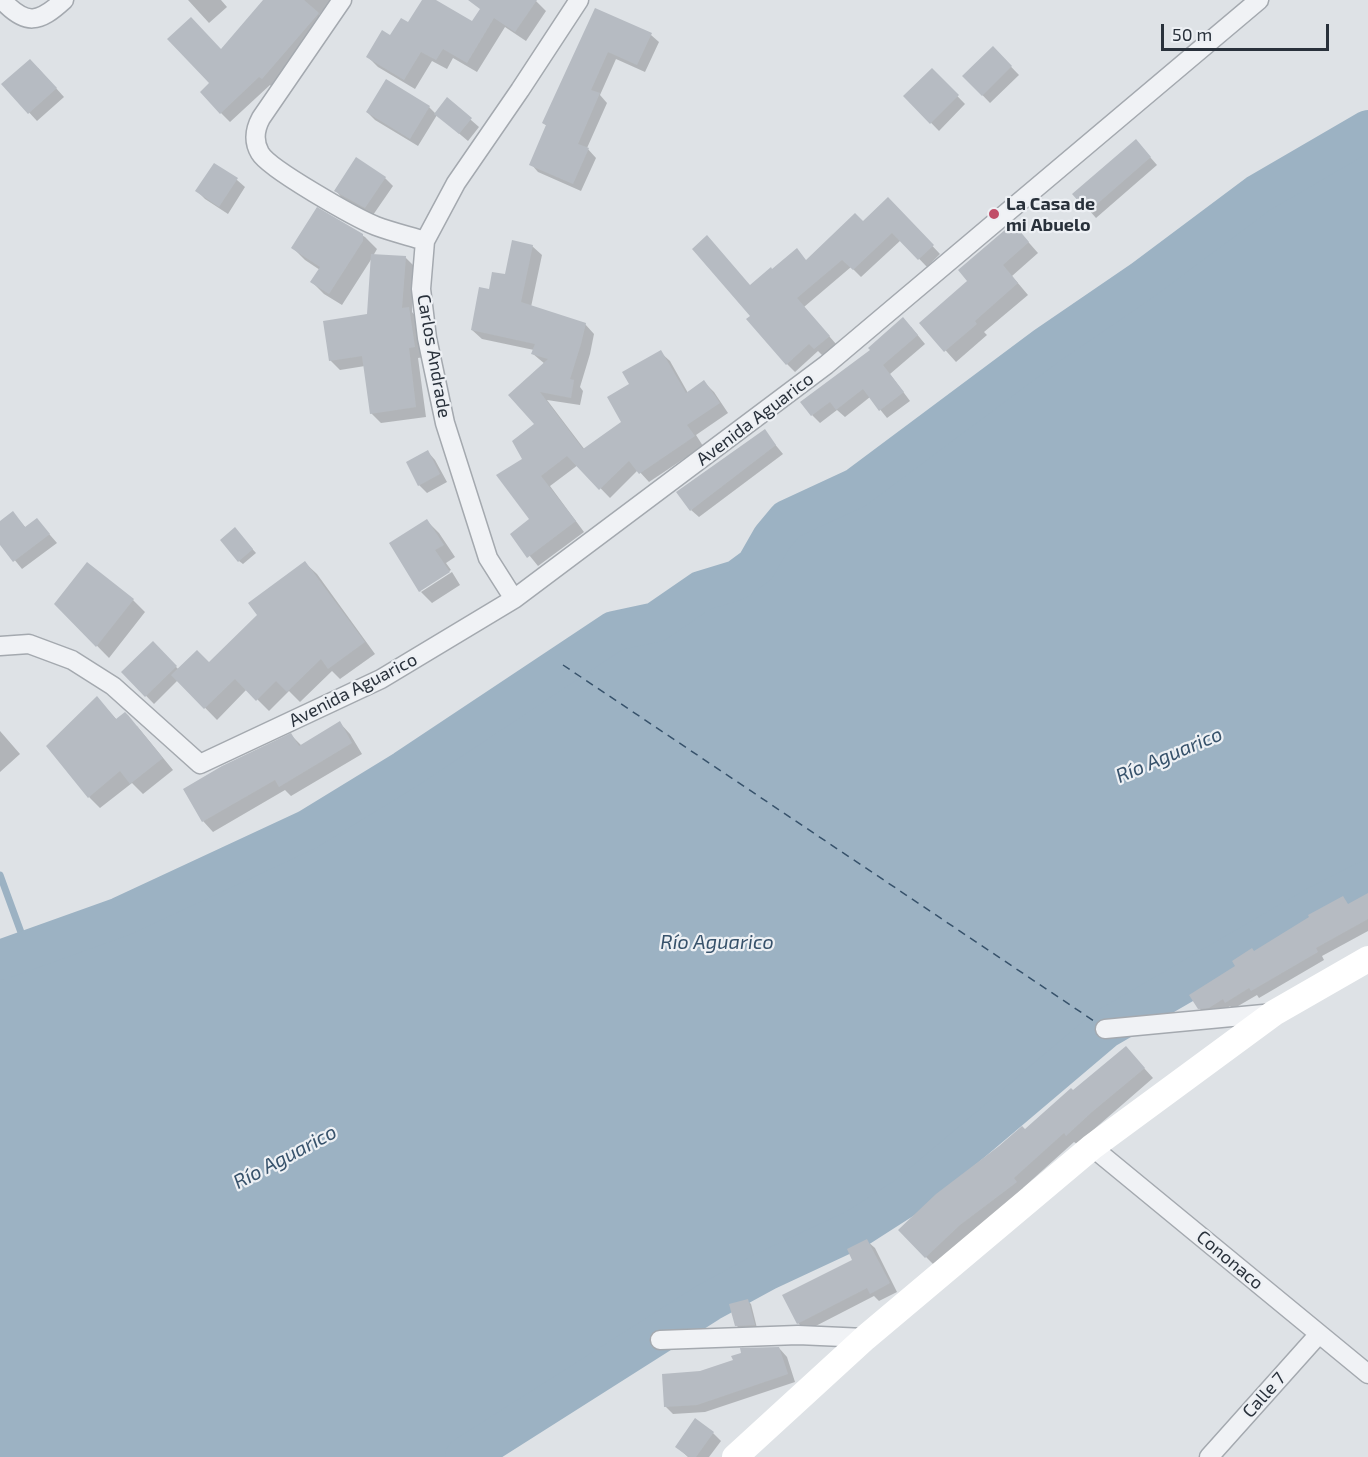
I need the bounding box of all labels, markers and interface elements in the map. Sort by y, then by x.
scale bar [1164,12,1332,50]
text: 50 m [1172,23,1212,45]
place label: La Casa de mi Abuelo [1006,193,1095,236]
marker: La Casa de mi Abuelo [987,207,1001,221]
street label: Carlos Andrade [412,293,456,419]
street label: Avenida Aguarico [692,368,818,470]
street label: Avenida Aguarico [285,648,421,732]
water label: Río Aguarico [1112,722,1226,788]
water label: Río Aguarico [660,930,774,954]
water label: Río Aguarico [229,1120,341,1194]
street label: Cononaco [1192,1226,1268,1294]
street label: Calle 7 [1238,1368,1290,1422]

